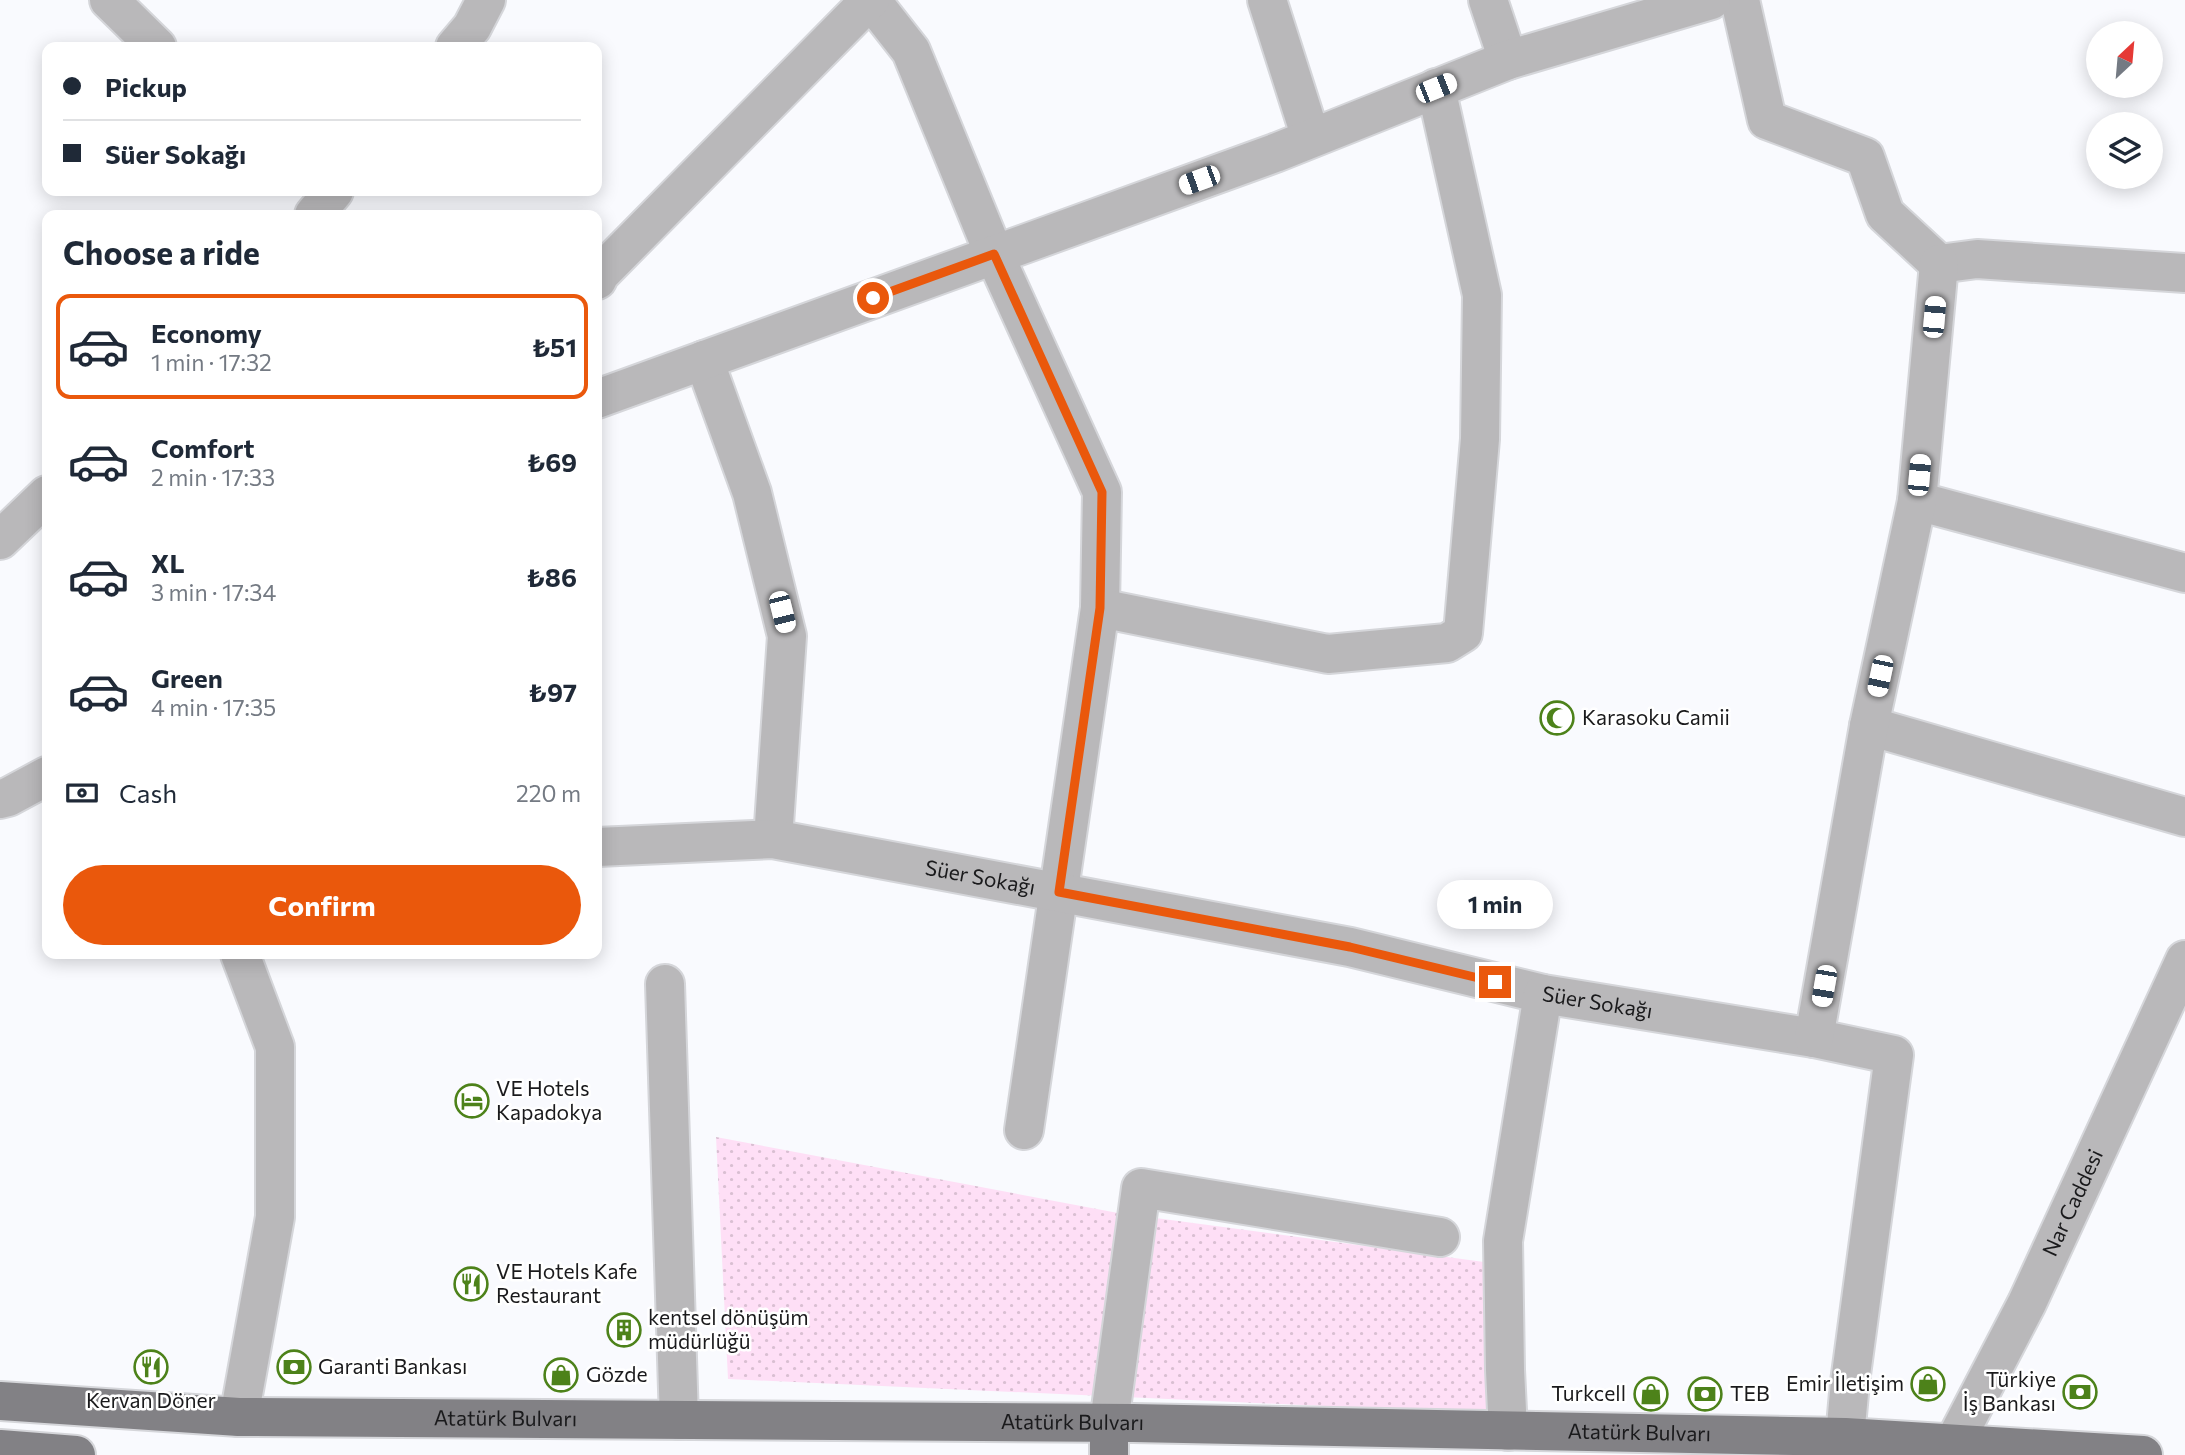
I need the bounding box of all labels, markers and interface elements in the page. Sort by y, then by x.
north arrow [2086,21,2163,98]
map controls [2086,21,2163,189]
car [1413,70,1460,106]
text: Pickup [105,71,187,102]
button: layers [2086,112,2163,189]
text: Süer Sokağı [105,138,246,169]
car [1176,163,1223,197]
text: Choose a ride [63,232,260,272]
route start [857,282,889,314]
car [1922,295,1947,339]
icon: car [67,315,130,378]
text: Economy [151,317,262,348]
text: ₺51 [532,331,577,362]
text: 1 min · 17:32 [151,348,272,376]
icon: car [67,430,130,493]
text: Comfort [151,432,254,463]
text: ₺69 [527,446,577,477]
car [1907,453,1932,497]
text: 2 min · 17:33 [151,463,275,491]
icon: car [67,545,130,608]
text: XL [151,547,185,578]
text: ₺86 [526,561,577,592]
text: 3 min · 17:34 [151,578,276,606]
car [767,589,798,635]
car [1866,653,1895,699]
icon: car [67,660,130,723]
text: Green [151,662,223,693]
text: ₺97 [528,676,577,707]
text: 4 min · 17:35 [151,693,276,721]
mosque icon: Karasoku Camii [1538,699,1576,737]
place label: Karasoku Camii [1582,704,1730,729]
icon: cash [63,774,101,812]
text: Cash [119,777,177,808]
text: 220 m [516,779,581,807]
street label: Süer Sokağı [923,854,1038,899]
button: Confirm [63,865,581,945]
callout: 1 min [1437,880,1553,930]
text: 1 min [1468,890,1522,918]
car [1811,963,1838,1009]
route end [1479,966,1511,998]
street label: Süer Sokağı [1541,980,1655,1023]
place label: VE Hotels Kapadokya [496,1075,602,1124]
hotel icon: VE Hotels Kapadokya [453,1082,491,1120]
street label: Nar Caddesi [2036,1145,2107,1260]
place label: VE Hotels Kafe Restaurant [496,1258,637,1307]
restaurant icon: VE Hotels Kafe Restaurant [452,1265,490,1303]
place label: kentsel dönüşüm müdürlüğü [648,1304,809,1353]
building icon: kentsel dönüşüm müdürlüğü [605,1311,643,1349]
restaurant icon: Kervan Döner [132,1348,170,1386]
bank icon: Garanti Bankası [275,1348,313,1386]
place label: Garanti Bankası [318,1353,468,1378]
shop icon: Gözde [542,1356,580,1394]
place label: Gözde [586,1361,648,1386]
shop icon: Emir İletişim [1909,1365,1947,1403]
place label: Türkiye İş Bankası [1963,1366,2056,1415]
place label: Emir İletişim [1786,1370,1904,1395]
bank icon: Türkiye İş Bankası [2061,1373,2099,1411]
shop icon: Turkcell [1632,1375,1670,1413]
bank icon: TEB [1686,1375,1724,1413]
place label: Turkcell [1551,1380,1626,1405]
place label: TEB [1730,1380,1769,1405]
place label: Kervan Döner [86,1387,216,1412]
street label: Atatürk Bulvarı [434,1404,577,1430]
street label: Atatürk Bulvarı [1001,1408,1144,1434]
street label: Atatürk Bulvarı [1567,1418,1711,1445]

